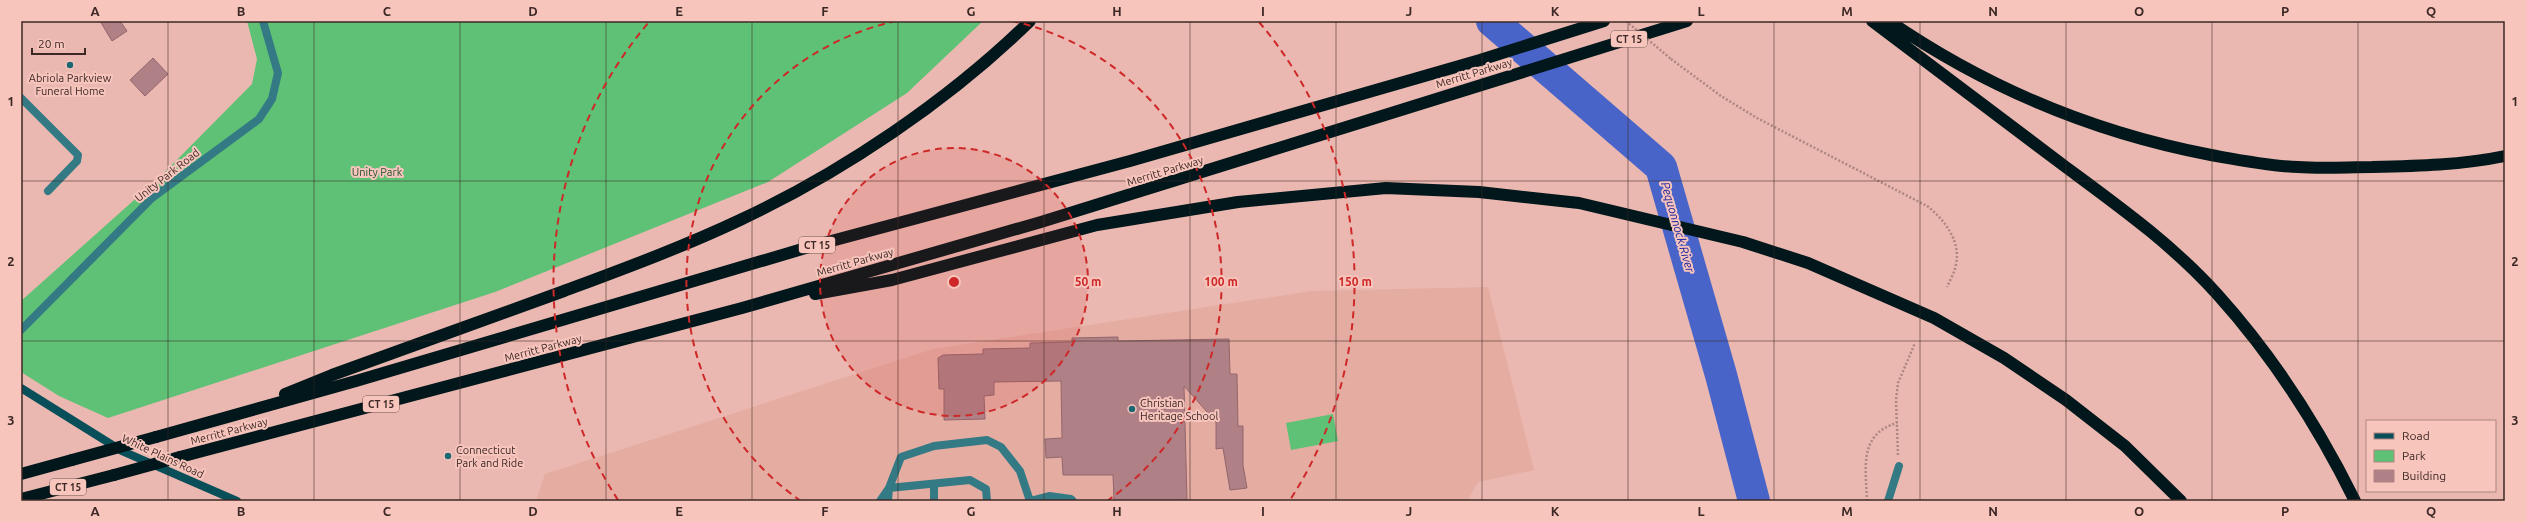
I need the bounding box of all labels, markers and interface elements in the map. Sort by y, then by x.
text: A [90,4,100,18]
text: B [237,4,246,18]
text: C [383,4,392,18]
text: D [528,4,538,18]
text: E [675,4,683,18]
text: F [821,4,829,18]
text: G [967,4,976,18]
text: H [1112,4,1122,18]
text: I [1261,4,1265,18]
text: J [1406,4,1412,18]
text: K [1551,4,1560,18]
text: L [1697,4,1705,18]
text: M [1841,4,1853,18]
text: N [1988,4,1998,18]
text: O [2134,4,2144,18]
text: P [2281,4,2289,18]
text: Q [2426,4,2436,18]
scale bar [32,30,85,56]
road number: CT 15 [1611,31,1647,47]
text: 20 m [38,37,65,50]
street label: Merritt Parkway [1434,55,1514,90]
marker: Abriola Parkview Funeral Home [65,60,75,70]
place label: Abriola Parkview Funeral Home [29,72,112,97]
text: 1 [7,94,15,108]
text: 1 [2511,94,2519,108]
street label: Unity Park Road [132,146,202,204]
street label: Merritt Parkway [1125,153,1205,188]
park label: Unity Park [352,166,403,178]
water label: Pequonnock River [1659,180,1697,274]
road number: CT 15 [799,237,835,253]
street label: Merritt Parkway [815,245,895,279]
text: 2 [7,254,15,268]
text: 2 [2511,254,2519,268]
centre of rings [947,275,961,289]
text: 50 m [1075,275,1101,288]
text: 100 m [1204,275,1238,288]
text: 150 m [1338,275,1372,288]
street label: Merritt Parkway [503,332,583,364]
road number: CT 15 [363,396,399,412]
place label: Christian Heritage School [1140,397,1218,422]
marker: Christian Heritage School [1127,404,1137,414]
text: 3 [7,413,15,427]
text: 3 [2511,413,2519,427]
street label: Merritt Parkway [189,415,269,447]
legend [2366,420,2496,492]
text: Road [2402,429,2430,442]
street label: White Plains Road [120,432,206,480]
place label: Connecticut Park and Ride [456,444,523,469]
text: Park [2402,449,2426,462]
marker: Connecticut Park and Ride [443,451,453,461]
text: Building [2402,469,2446,482]
road number: CT 15 [50,479,86,495]
text: A [90,504,100,518]
text: B [237,504,246,518]
text: C [383,504,392,518]
text: D [528,504,538,518]
text: E [675,504,683,518]
text: F [821,504,829,518]
text: G [967,504,976,518]
text: H [1112,504,1122,518]
text: I [1261,504,1265,518]
text: J [1406,504,1412,518]
text: K [1551,504,1560,518]
text: L [1697,504,1705,518]
text: M [1841,504,1853,518]
text: N [1988,504,1998,518]
text: O [2134,504,2144,518]
text: P [2281,504,2289,518]
text: Q [2426,504,2436,518]

